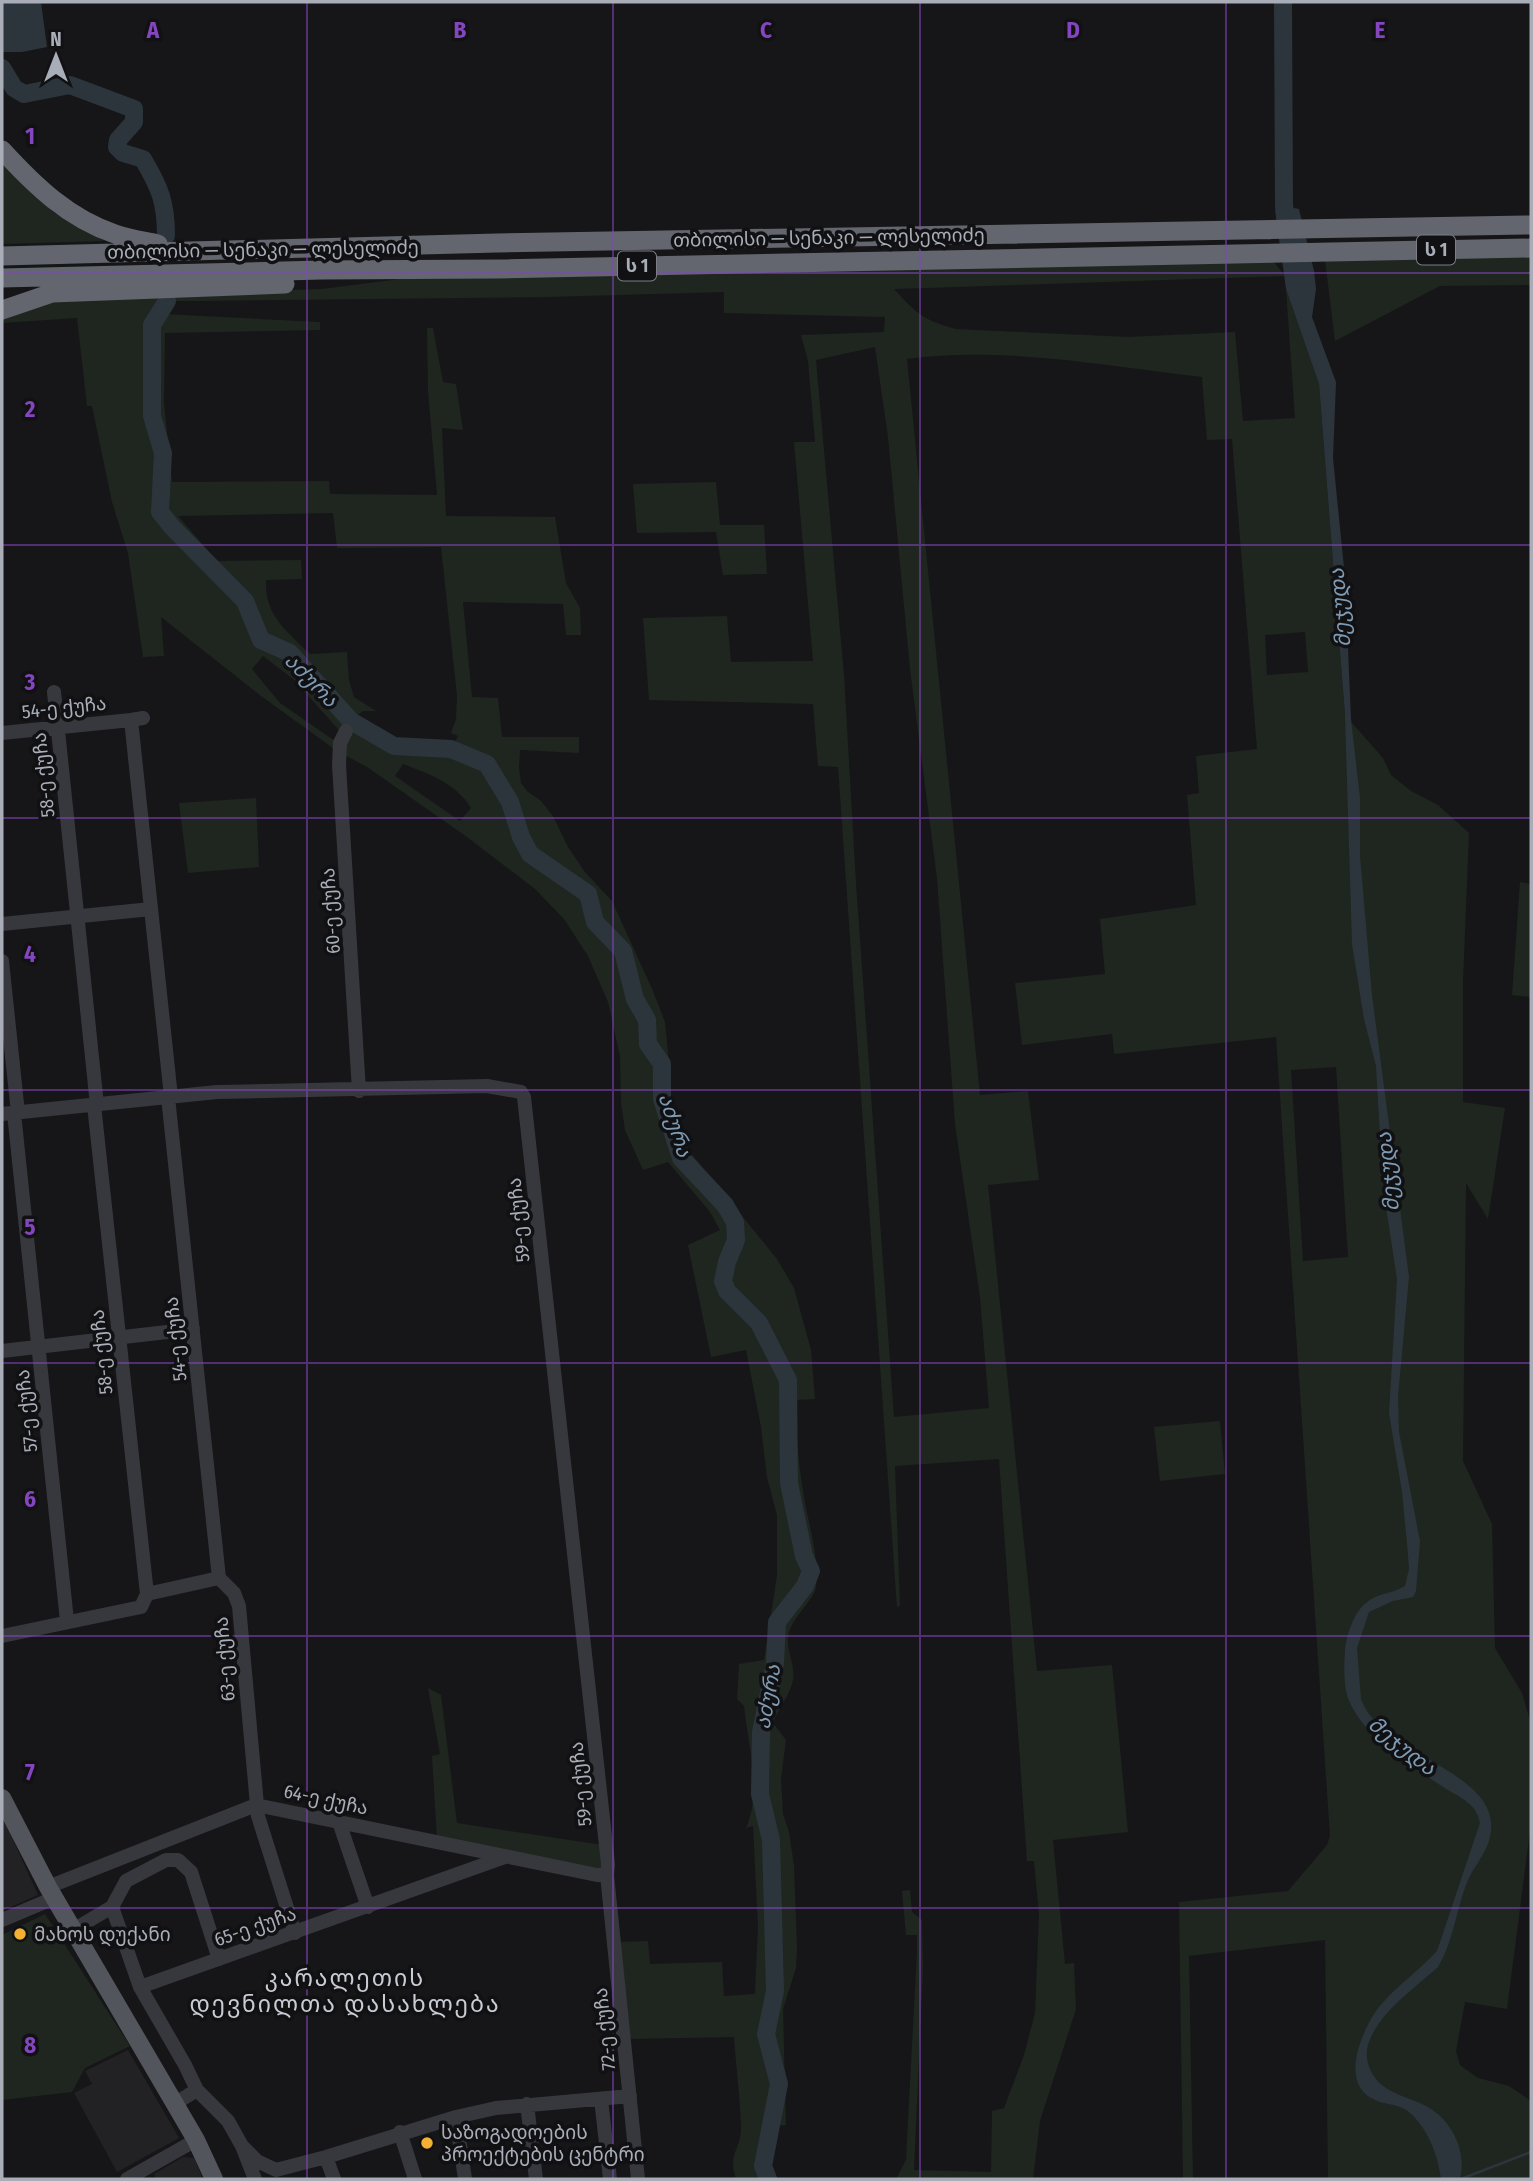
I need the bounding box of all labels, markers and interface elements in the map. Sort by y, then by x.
text: A [146,16,160,44]
text: B [454,16,467,44]
text: C [760,16,772,44]
text: D [1066,16,1080,44]
text: E [1375,16,1386,44]
north arrow [21,21,91,91]
text: N [50,28,62,51]
text: 1 [25,122,35,150]
street label: თბილისი — სენაკი — ლესელიძე [673,223,985,253]
street label: თბილისი — სენაკი — ლესელიძე [107,235,419,265]
road number: ს 1 [1417,236,1455,264]
road number: ს 1 [618,252,656,280]
text: 2 [24,395,36,423]
water label: მეჯუდა [1324,567,1356,649]
water label: აძურა [279,647,343,713]
text: 3 [24,668,36,696]
street label: 54-ე ქუჩა [21,692,107,723]
street label: 58-ე ქუჩა [28,731,59,819]
street label: 60-ე ქუჩა [316,867,345,955]
text: 4 [24,940,36,968]
water label: აძურა [653,1090,698,1161]
water label: მეჯუდა [1371,1131,1405,1213]
street label: 59-ე ქუჩა [503,1177,534,1263]
text: 5 [24,1213,36,1241]
street label: 54-ე ქუჩა [160,1296,191,1382]
street label: 58-ე ქუჩა [86,1308,117,1396]
street label: 57-ე ქუჩა [11,1368,42,1453]
text: 6 [24,1485,36,1513]
street label: 63-ე ქუჩა [209,1616,240,1702]
water label: აძურა [750,1662,787,1731]
water label: მეჯუდა [1363,1711,1441,1781]
street label: 59-ე ქუჩა [565,1741,596,1827]
text: 7 [25,1758,35,1786]
street label: 64-ე ქუჩა [282,1779,370,1820]
street label: 65-ე ქუჩა [211,1902,299,1951]
place label: მახოს დუქანი [34,1923,171,1947]
marker: მახოს დუქანი [12,1926,28,1942]
district label: კარალეთის დევნილთა დასახლება [189,1964,501,2018]
street label: 72-ე ქუჩა [589,1987,620,2071]
text: 8 [24,2031,36,2059]
place label: საზოგადოების პროექტების ცენტრი [441,2121,645,2166]
marker: საზოგადოების პროექტების ცენტრი [419,2135,435,2151]

